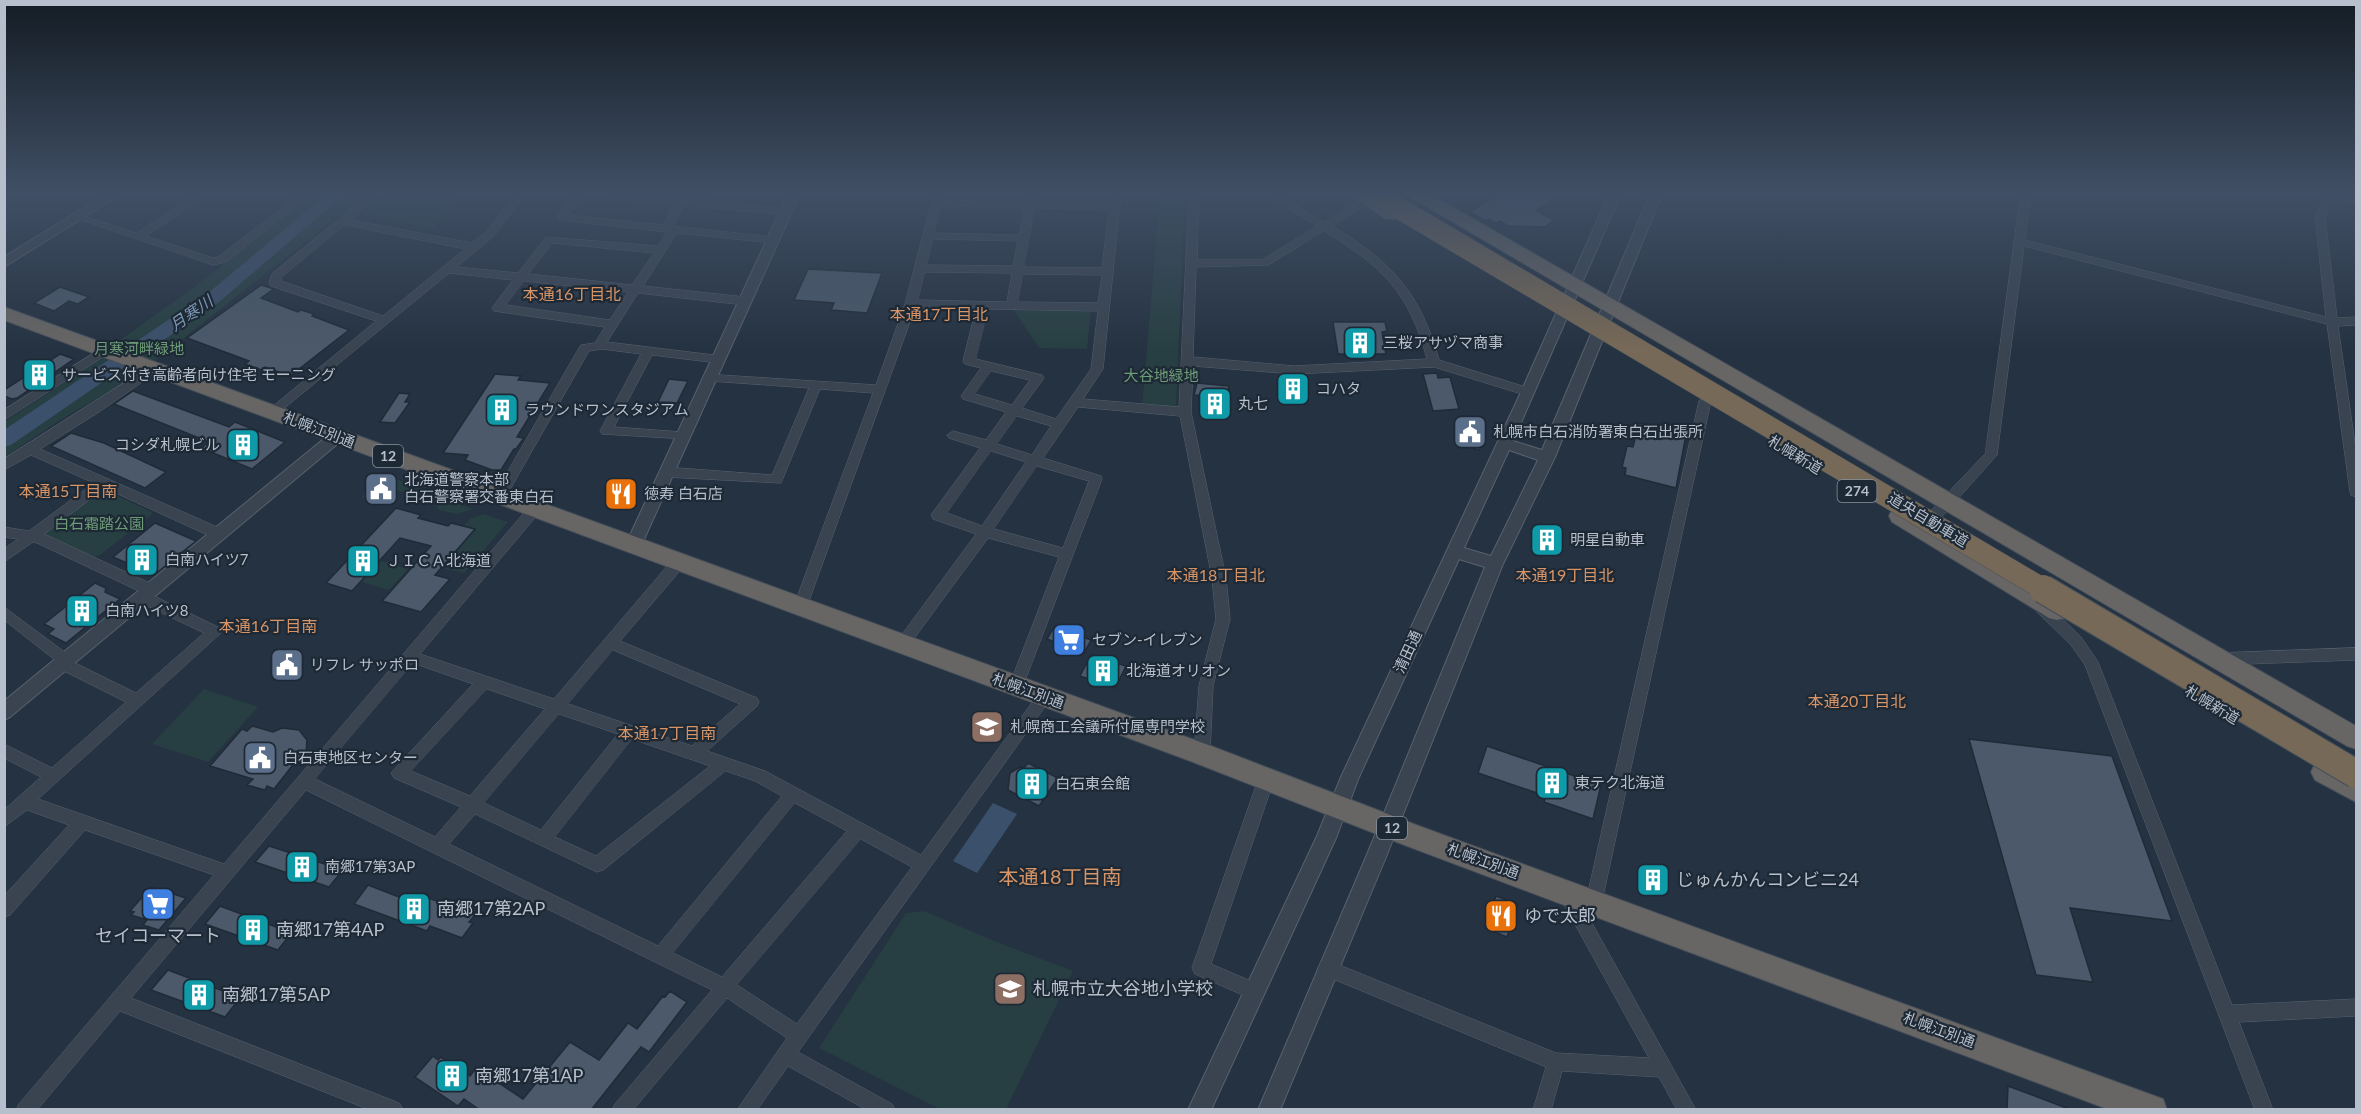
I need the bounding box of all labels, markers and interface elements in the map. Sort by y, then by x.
district label: 本通16丁目北 [523,284,621,303]
water label: 月寒川 [166,290,217,334]
district label: 本通17丁目北 [890,304,988,323]
building icon: 三桜アサヅマ商事 [1342,325,1378,361]
place label: 三桜アサヅマ商事 [1383,333,1503,351]
park label: 月寒河畔緑地 [94,339,184,357]
building icon: サービス付き高齢者向け住宅 モーニング [21,357,57,393]
place label: サービス付き高齢者向け住宅 モーニング [62,365,336,383]
park label: 大谷地緑地 [1123,366,1199,384]
building icon: コハタ [1275,371,1311,407]
place label: コハタ [1316,379,1361,397]
building icon: 丸七 [1197,386,1233,422]
building icon: ラウンドワンスタジアム [484,392,520,428]
place label: 丸七 [1238,394,1268,412]
place label: ラウンドワンスタジアム [525,400,689,418]
street label: 札幌江別通 [281,407,358,451]
public building icon: 札幌市白石消防署東白石出張所 [1452,414,1488,450]
place label: 札幌市白石消防署東白石出張所 [1493,422,1703,440]
building icon: コシダ札幌ビル [225,427,261,463]
street label: 札幌新道 [1765,431,1826,477]
place label: コシダ札幌ビル [115,435,220,453]
road number: 12 [373,445,403,467]
place label: 北海道警察本部 白石警察署交番東白石 [404,470,554,505]
public building icon: 北海道警察本部 白石警察署交番東白石 [363,471,399,507]
restaurant icon: 徳寿 白石店 [603,476,639,512]
road number: 274 [1838,480,1876,502]
district label: 本通15丁目南 [19,481,117,500]
place label: 徳寿 白石店 [644,484,723,502]
street label: 道央自動車道 [1885,488,1972,550]
park label: 白石霜踏公園 [54,514,144,532]
building icon: 明星自動車 [1529,522,1565,558]
place label: 明星自動車 [1570,530,1645,548]
building icon: 白南ハイツ7 [124,542,160,578]
building icon: ＪＩＣＡ北海道 [345,543,381,579]
place label: 白南ハイツ7 [165,550,249,568]
place label: ＪＩＣＡ北海道 [386,551,491,569]
district label: 本通18丁目北 [1167,565,1265,584]
district label: 本通19丁目北 [1516,565,1614,584]
building icon: 白南ハイツ8 [64,593,100,629]
place label: 白南ハイツ8 [105,601,188,619]
district label: 本通16丁目南 [219,616,317,635]
supermarket icon: セブン-イレブン [1051,622,1087,658]
street label: 清田通 [1389,627,1425,676]
place label: セブン-イレブン [1092,630,1203,648]
public building icon: リフレ サッポロ [269,647,305,683]
building icon: 北海道オリオン [1085,653,1121,689]
place label: リフレ サッポロ [310,655,419,673]
place label: 北海道オリオン [1126,661,1231,679]
street label: 札幌江別通 [990,669,1067,711]
street label: 札幌新道 [2182,681,2243,727]
district label: 本通20丁目北 [1808,691,1906,710]
school or university icon: 札幌商工会議所付属専門学校 [969,709,1005,745]
place label: 札幌商工会議所付属専門学校 [1010,717,1205,735]
district label: 本通17丁目南 [618,723,716,742]
public building icon: 白石東地区センター [242,740,278,776]
place label: 白石東地区センター [283,748,418,766]
building icon: 東テク北海道 [1534,765,1570,801]
building icon: 白石東会館 [1014,766,1050,802]
place label: 東テク北海道 [1575,773,1665,791]
place label: 白石東会館 [1055,774,1130,792]
road number: 12 [1377,817,1407,839]
street label: 札幌江別通 [1445,839,1522,881]
building icon: 南郷17第3AP [284,849,320,885]
place label: 南郷17第3AP [325,857,415,875]
building icon: じゅんかんコンビニ24 [1635,862,1671,898]
district label: 本通18丁目南 [998,864,1122,888]
place label: じゅんかんコンビニ24 [1676,868,1859,890]
supermarket icon: セイコーマート [140,886,176,922]
building icon: 南郷17第2AP [396,891,432,927]
place label: 南郷17第2AP [437,897,546,919]
restaurant icon: ゆで太郎 [1483,898,1519,934]
place label: ゆで太郎 [1524,904,1596,926]
building icon: 南郷17第4AP [235,912,271,948]
place label: 南郷17第4AP [276,918,385,940]
place label: セイコーマート [95,924,221,946]
school or university icon: 札幌市立大谷地小学校 [992,971,1028,1007]
building icon: 南郷17第5AP [181,977,217,1013]
place label: 札幌市立大谷地小学校 [1033,977,1213,999]
place label: 南郷17第5AP [222,983,331,1005]
street label: 札幌江別通 [1901,1008,1978,1050]
building icon: 南郷17第1AP [434,1058,470,1094]
place label: 南郷17第1AP [475,1064,584,1086]

